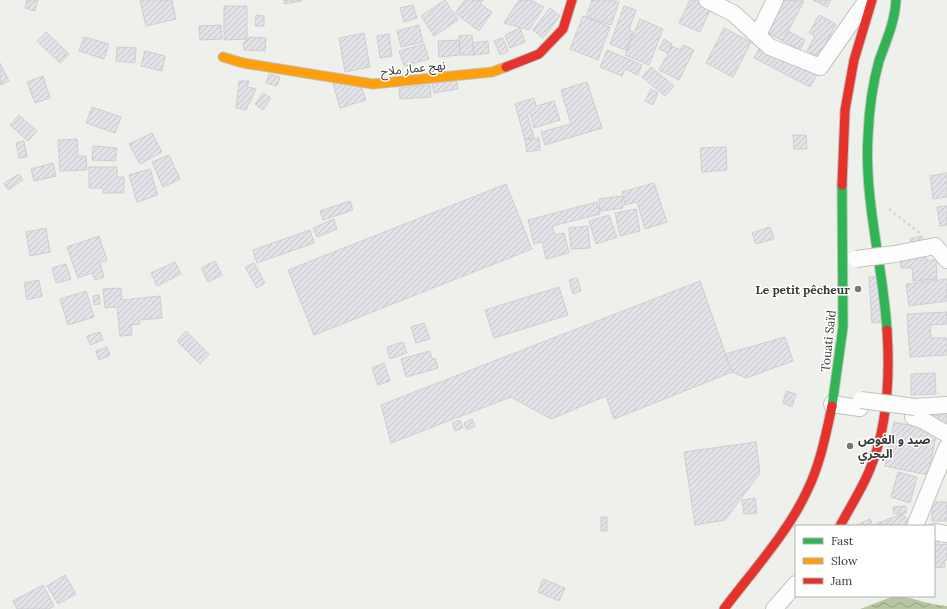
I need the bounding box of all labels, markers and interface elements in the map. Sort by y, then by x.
street label: نهج عمار ملاح [380,57,447,81]
place label: Le petit pêcheur [756,282,850,297]
marker: Le petit pêcheur [853,284,863,294]
street label: Touati Saïd [817,309,839,373]
place label: صيد و الغوص البحري [858,432,931,463]
marker: صيد و الغوص البحري [845,441,855,451]
legend [795,525,935,597]
text: Fast [831,533,854,548]
text: Slow [831,553,858,568]
text: Jam [830,573,852,588]

